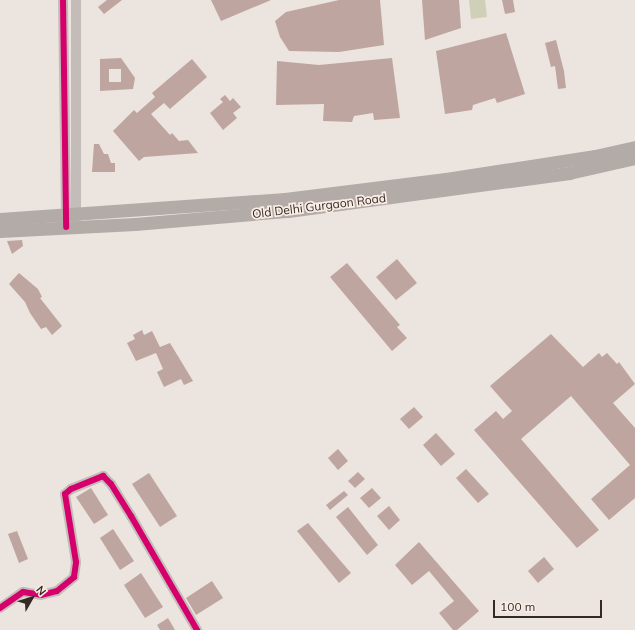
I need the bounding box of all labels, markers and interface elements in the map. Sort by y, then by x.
street label: Old Delhi Gurgaon Road [251,191,387,221]
north arrow [12,578,52,618]
text: N [33,583,49,598]
scale bar [495,592,604,618]
text: 100 m [500,599,535,614]

